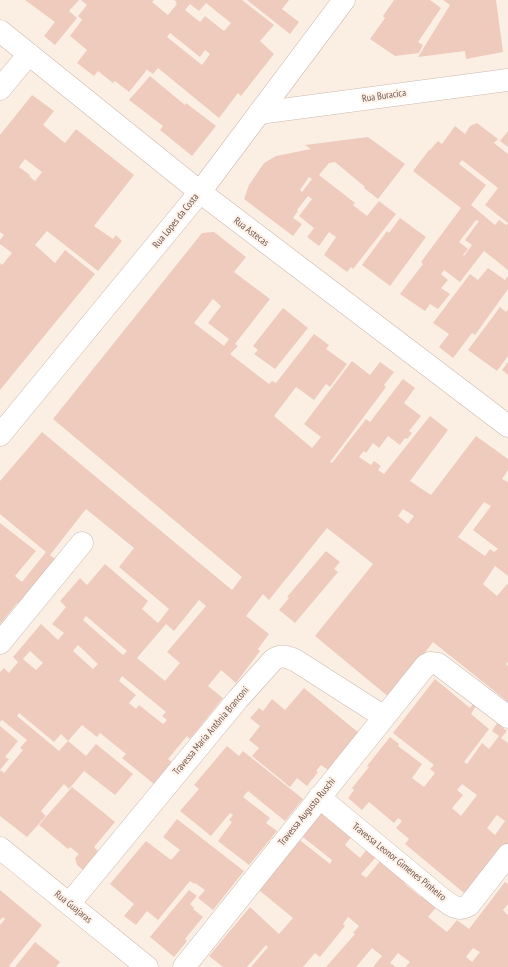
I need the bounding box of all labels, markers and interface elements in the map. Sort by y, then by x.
street label: Rua Buracica [361,87,407,105]
street label: Rua Lopes da Costa [150,191,202,251]
street label: Rua Astecas [231,215,271,249]
street label: Travessa Maria Antônia Branconi [171,684,251,778]
street label: Travessa Augusto Ruschi [276,776,338,848]
street label: Travessa Leonor Gimenes Pinheiro [350,820,448,904]
street label: Rua Guajaras [52,888,94,926]

